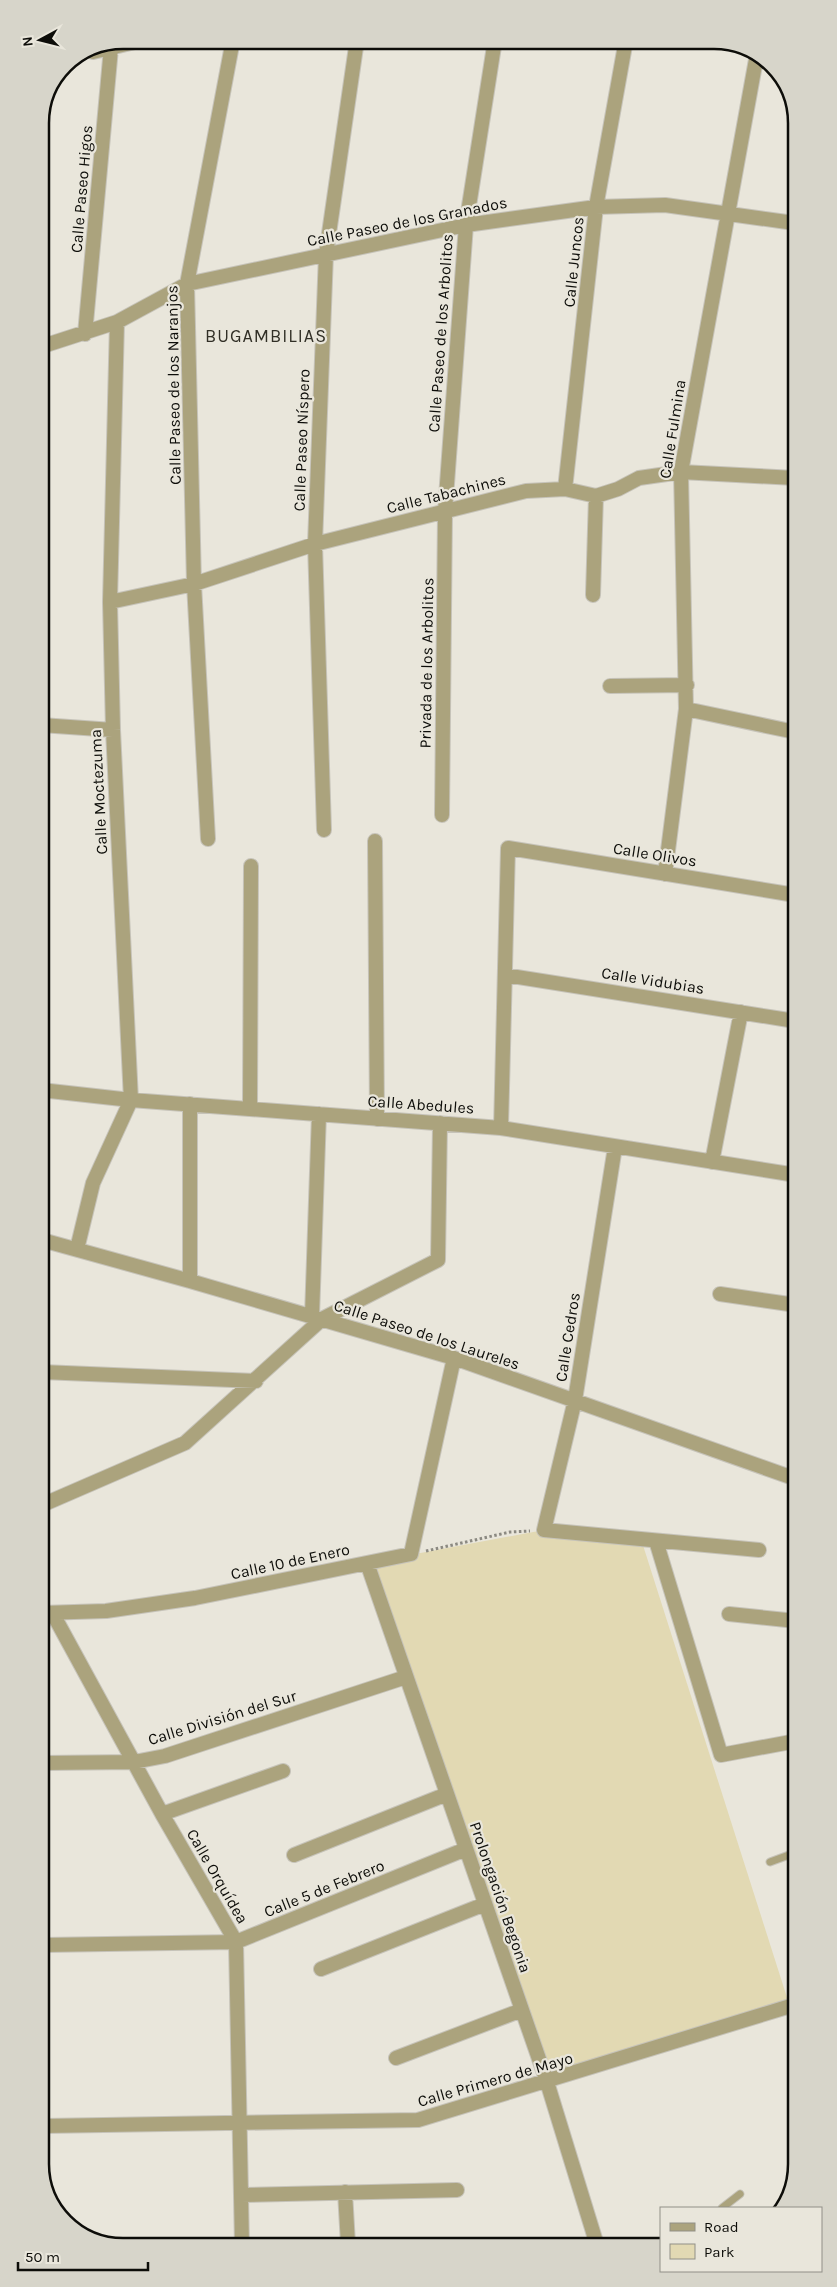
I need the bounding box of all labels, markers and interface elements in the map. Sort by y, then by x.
north arrow [15,15,65,65]
text: N [19,36,37,48]
street label: Calle Paseo Higos [66,124,97,254]
street label: Calle Paseo de los Granados [305,193,509,250]
street label: Calle Juncos [559,216,588,308]
street label: Calle Paseo de los Arbolitos [424,233,457,433]
street label: Calle Paseo de los Naranjos [162,285,185,485]
district label: BUGAMBILIAS [205,325,327,347]
street label: Calle Paseo Níspero [290,368,313,512]
street label: Calle Fulmina [655,378,690,480]
street label: Calle Tabachines [385,469,508,517]
street label: Privada de los Arbolitos [416,577,437,749]
street label: Calle Moctezuma [86,729,111,855]
street label: Calle Olivos [612,839,698,870]
street label: Calle Vidubias [600,963,706,998]
street label: Calle Abedules [367,1091,475,1118]
street label: Calle Cedros [551,1291,584,1383]
street label: Calle Paseo de los Laureles [331,1295,522,1374]
street label: Calle 10 de Enero [229,1540,351,1583]
street label: Calle División del Sur [146,1686,299,1749]
street label: Prolongación Begonia [466,1819,535,1975]
street label: Calle Orquídea [183,1826,252,1927]
street label: Calle 5 de Febrero [261,1856,387,1921]
street label: Calle Primero de Mayo [415,2048,575,2111]
legend [660,2207,822,2272]
text: Road [704,2218,739,2236]
scale bar [18,2240,148,2272]
text: Park [704,2243,734,2261]
text: 50 m [25,2248,60,2266]

